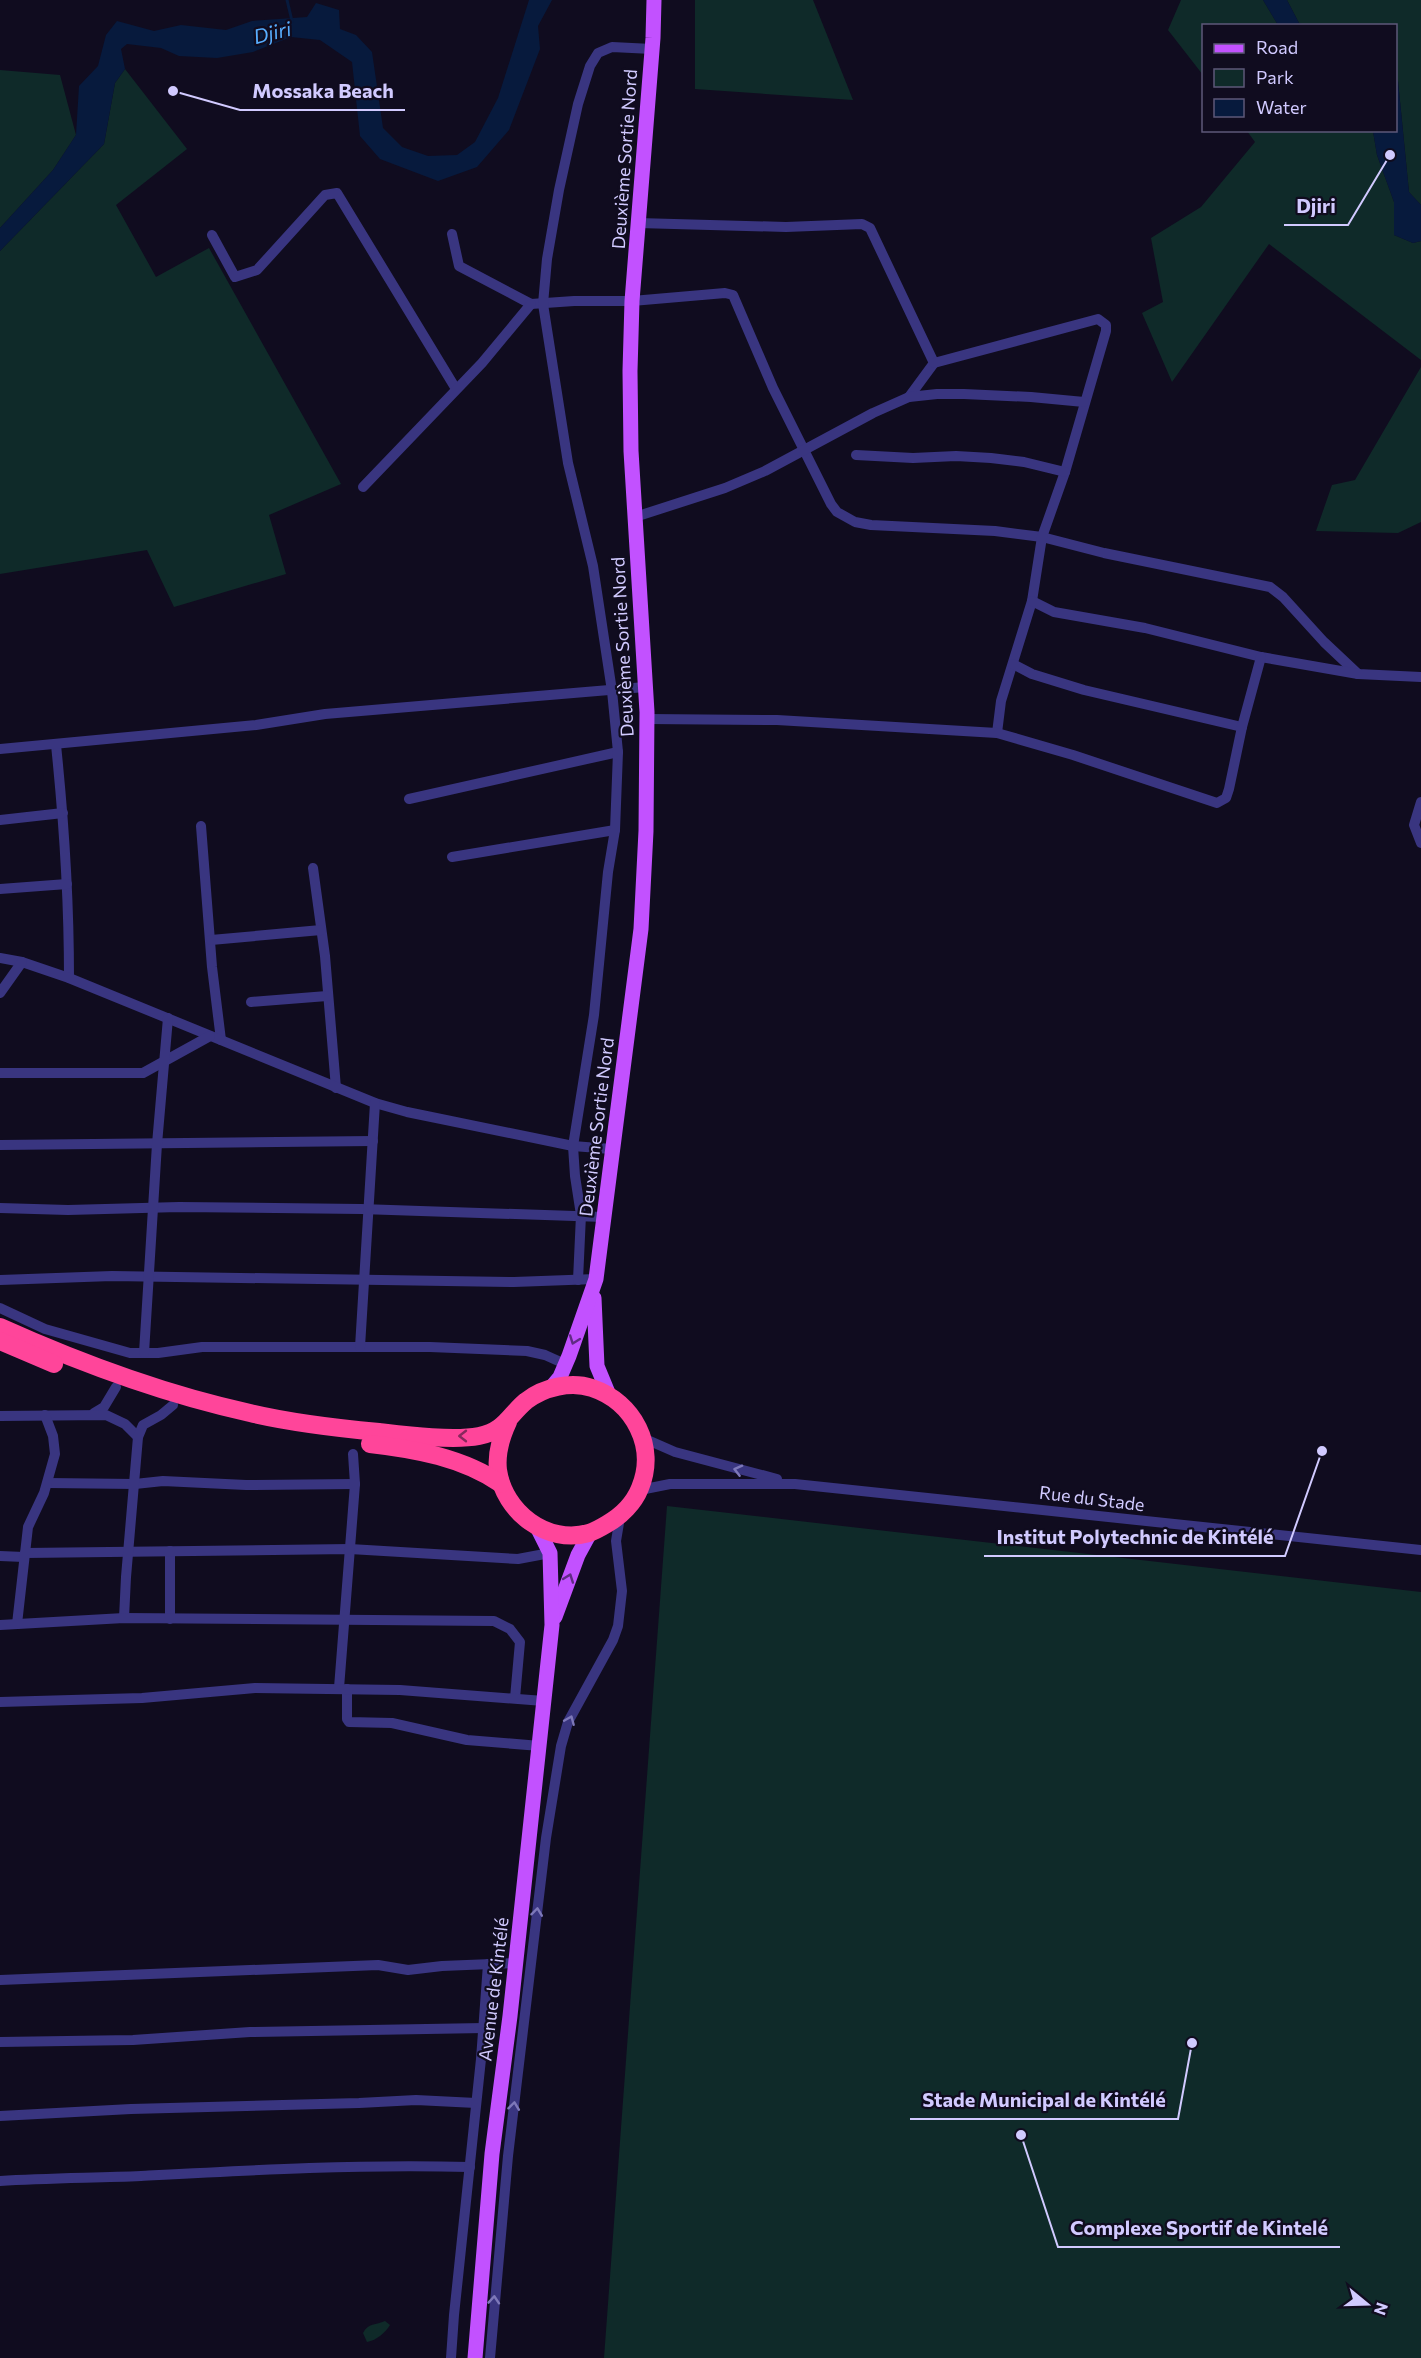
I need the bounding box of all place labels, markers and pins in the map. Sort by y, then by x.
callout: Mossaka Beach [240,72,405,110]
callout: Djiri [1284,187,1348,225]
callout: Institut Polytechnic de Kintélé [984,1518,1285,1556]
callout: Stade Municipal de Kintélé [910,2081,1178,2119]
callout: Complexe Sportif de Kintelé [1058,2209,1340,2247]

